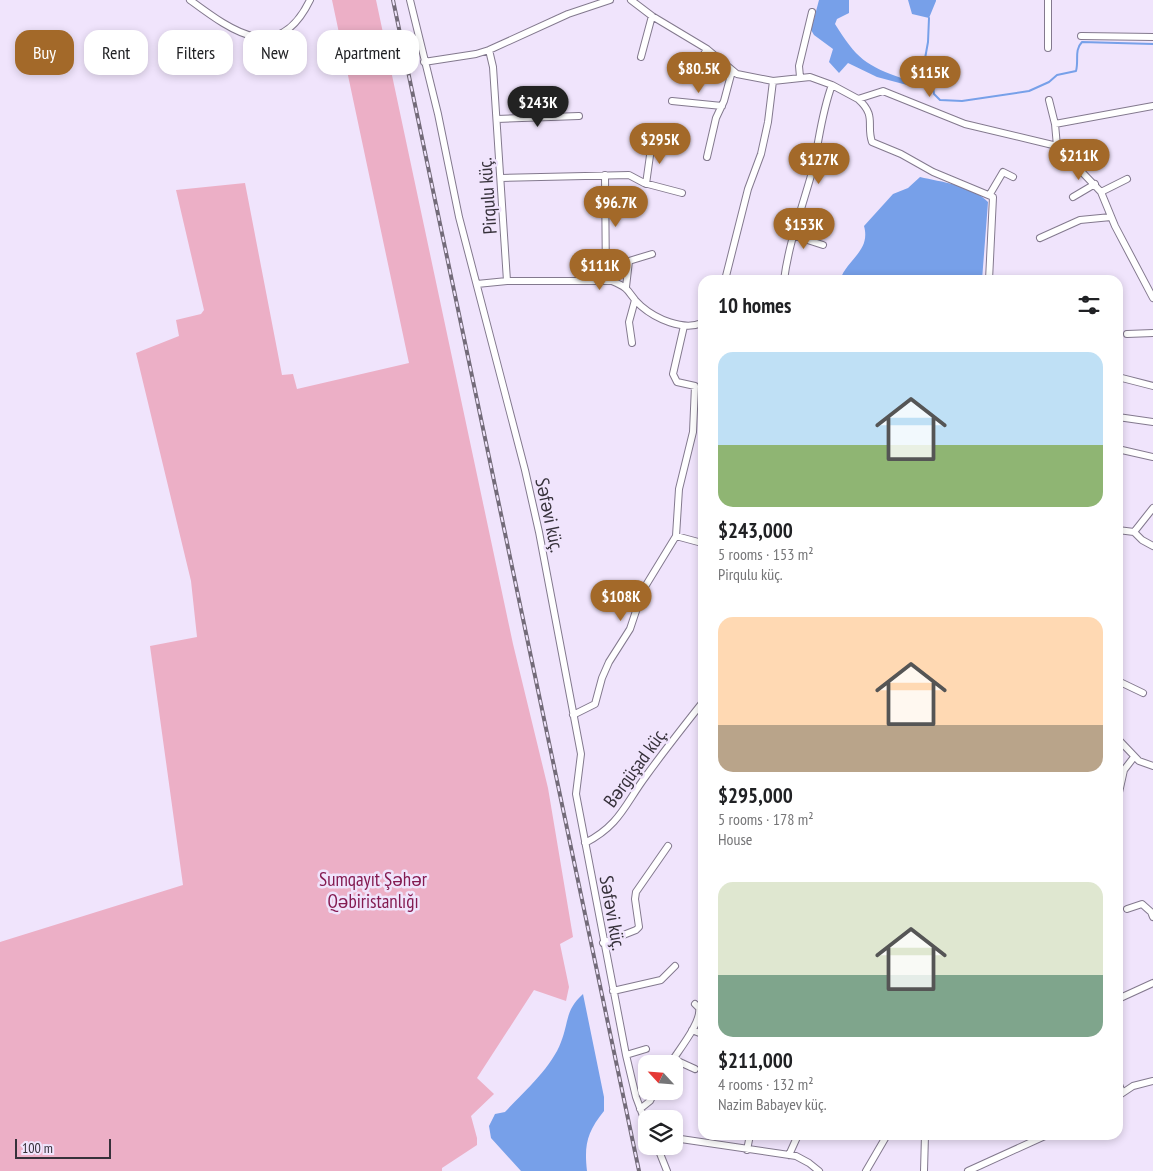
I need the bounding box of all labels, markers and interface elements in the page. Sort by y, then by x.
chip: Buy [15,30,74,75]
chip: Rent [84,30,148,75]
chip: Filters [158,30,233,75]
chip: New [243,30,307,75]
chip: Apartment [317,30,419,75]
pin: $80.5K [658,52,740,94]
pin: $115K [895,56,965,98]
text: $80.5K [678,58,720,78]
text: $115K [911,62,949,82]
pin: $243K [503,86,573,128]
text: $243K [519,92,557,112]
pin: $295K [625,122,695,165]
text: $295K [641,129,679,149]
pin: $211K [1044,138,1114,181]
pin: $127K [784,142,854,185]
text: $211K [1060,145,1098,165]
text: $127K [800,149,838,169]
street label: Pirqulu küç. [472,157,502,235]
pin: $96.7K [575,186,657,228]
text: $96.7K [595,192,637,212]
pin: $153K [769,208,839,250]
text: $153K [785,214,823,234]
pin: $111K [565,248,635,291]
text: $111K [581,255,619,275]
icon: filters [1075,291,1103,319]
text: 10 homes [718,292,791,319]
icon: home [866,384,956,474]
street label: Səfəvi küç. [530,476,570,554]
text: $243,000 [718,517,793,544]
text: 5 rooms · 153 m² [718,544,814,564]
text: Pirqulu küç. [718,564,783,584]
pin: $108K [586,580,656,622]
text: $108K [602,586,640,606]
icon: home [866,649,956,739]
street label: Bərgüşad küç. [598,722,672,812]
text: $295,000 [718,782,793,809]
text: 5 rooms · 178 m² [718,809,814,829]
text: House [718,829,752,849]
park label: Sumqayıt Şəhər Qəbiristanlığı [319,867,428,913]
street label: Səfəvi küç. [595,874,631,952]
icon: home [866,914,956,1004]
text: $211,000 [718,1047,793,1074]
north arrow [638,1055,682,1100]
map controls [638,1055,683,1155]
text: 4 rooms · 132 m² [718,1074,814,1094]
text: Nazim Babayev küç. [718,1094,827,1114]
button: layers [638,1110,683,1155]
scale bar [15,1136,111,1159]
text: 100 m [22,1139,53,1157]

